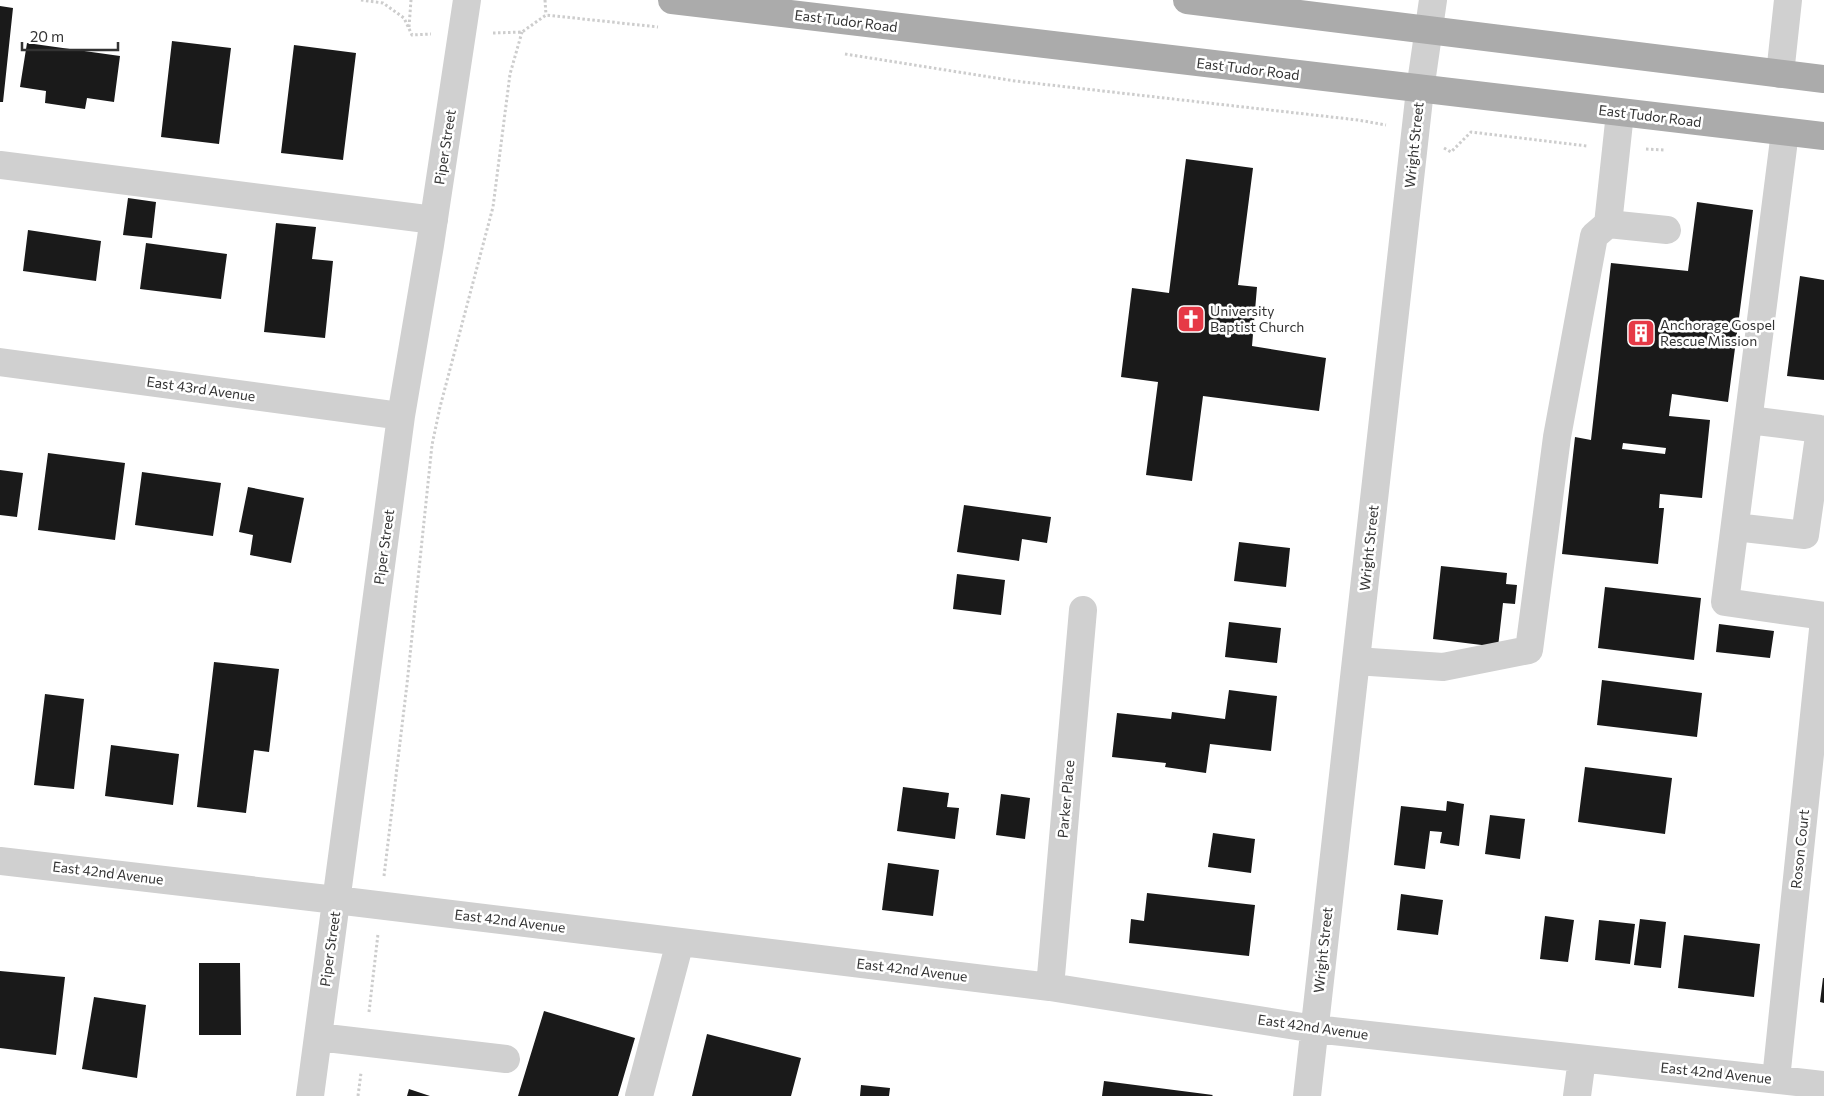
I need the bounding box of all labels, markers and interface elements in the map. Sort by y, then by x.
street label: East Tudor Road [794,6,898,35]
scale bar [22,20,119,52]
text: 20 m [30,27,64,45]
street label: East Tudor Road [1196,54,1300,83]
street label: Wright Street [1401,101,1426,189]
street label: East Tudor Road [1598,101,1702,130]
street label: Piper Street [430,108,459,186]
place label: University Baptist Church [1210,302,1304,335]
church icon: University Baptist Church [1176,304,1206,334]
place label: Anchorage Gospel Rescue Mission [1660,316,1775,349]
building icon: Anchorage Gospel Rescue Mission [1626,318,1656,348]
street label: East 43rd Avenue [146,372,257,405]
street label: Wright Street [1356,504,1381,592]
street label: Piper Street [370,508,397,586]
street label: Parker Place [1054,759,1077,839]
street label: Roson Court [1787,808,1812,889]
street label: East 42nd Avenue [52,857,165,888]
street label: East 42nd Avenue [454,905,567,936]
street label: Wright Street [1310,906,1335,994]
street label: Piper Street [316,910,343,988]
street label: East 42nd Avenue [856,954,969,985]
street label: East 42nd Avenue [1257,1010,1370,1043]
street label: East 42nd Avenue [1660,1058,1773,1087]

